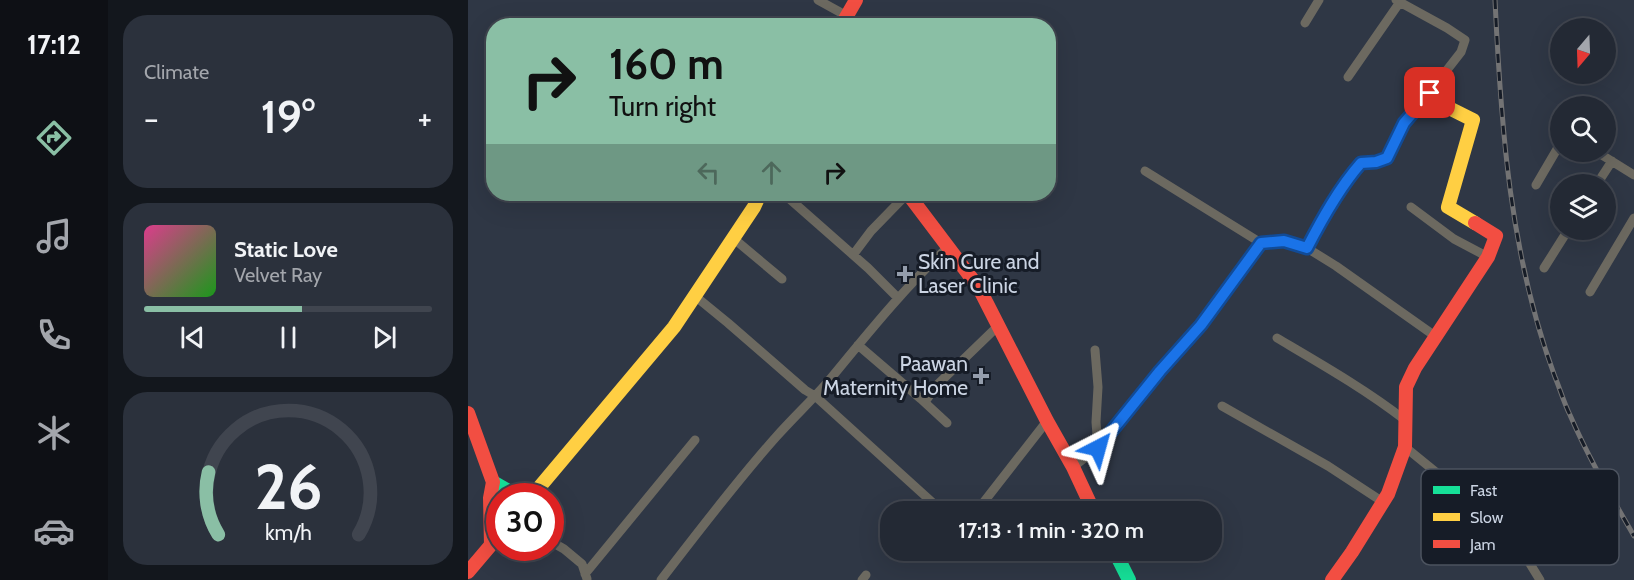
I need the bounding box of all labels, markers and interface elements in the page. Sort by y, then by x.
north arrow [1550,18,1616,84]
map controls [1550,18,1616,240]
text: 17:12 [27,28,81,61]
text: 160 m [609,38,724,90]
icon: right [510,42,588,120]
text: Climate [144,60,209,84]
pin [1404,67,1455,118]
icon: arrive [1413,76,1446,109]
text: 19° [261,90,315,144]
text: Turn right [609,90,716,123]
button: search [1550,96,1616,162]
text: − [144,98,159,138]
text: + [417,98,432,138]
icon: directions [33,117,75,159]
icon: left [692,156,725,189]
icon: ahead [755,156,788,189]
icon: right [818,156,851,189]
button: layers [1550,174,1616,240]
icon: music [33,215,75,257]
text: Static Love [234,236,338,263]
place label: Skin Cure and Laser Clinic [918,249,1039,298]
text: Velvet Ray [234,263,322,287]
marker: Skin Cure and Laser Clinic [896,265,914,283]
icon: phone [33,314,75,356]
icon: previous [176,321,209,354]
icon: pause [272,321,305,354]
icon: next [368,321,401,354]
place label: Paawan Maternity Home [823,351,968,400]
marker: Paawan Maternity Home [972,367,990,385]
icon: climate [33,412,75,454]
position arrow [1066,416,1130,480]
text: 26 [254,450,322,526]
legend [1421,469,1619,565]
text: Fast [1470,481,1498,500]
speed limit sign: 30 [486,483,564,561]
text: Slow [1470,508,1504,527]
icon: car [33,510,75,552]
text: 17:13 · 1 min · 320 m [958,517,1144,544]
text: km/h [265,520,311,546]
text: Jam [1469,535,1496,554]

